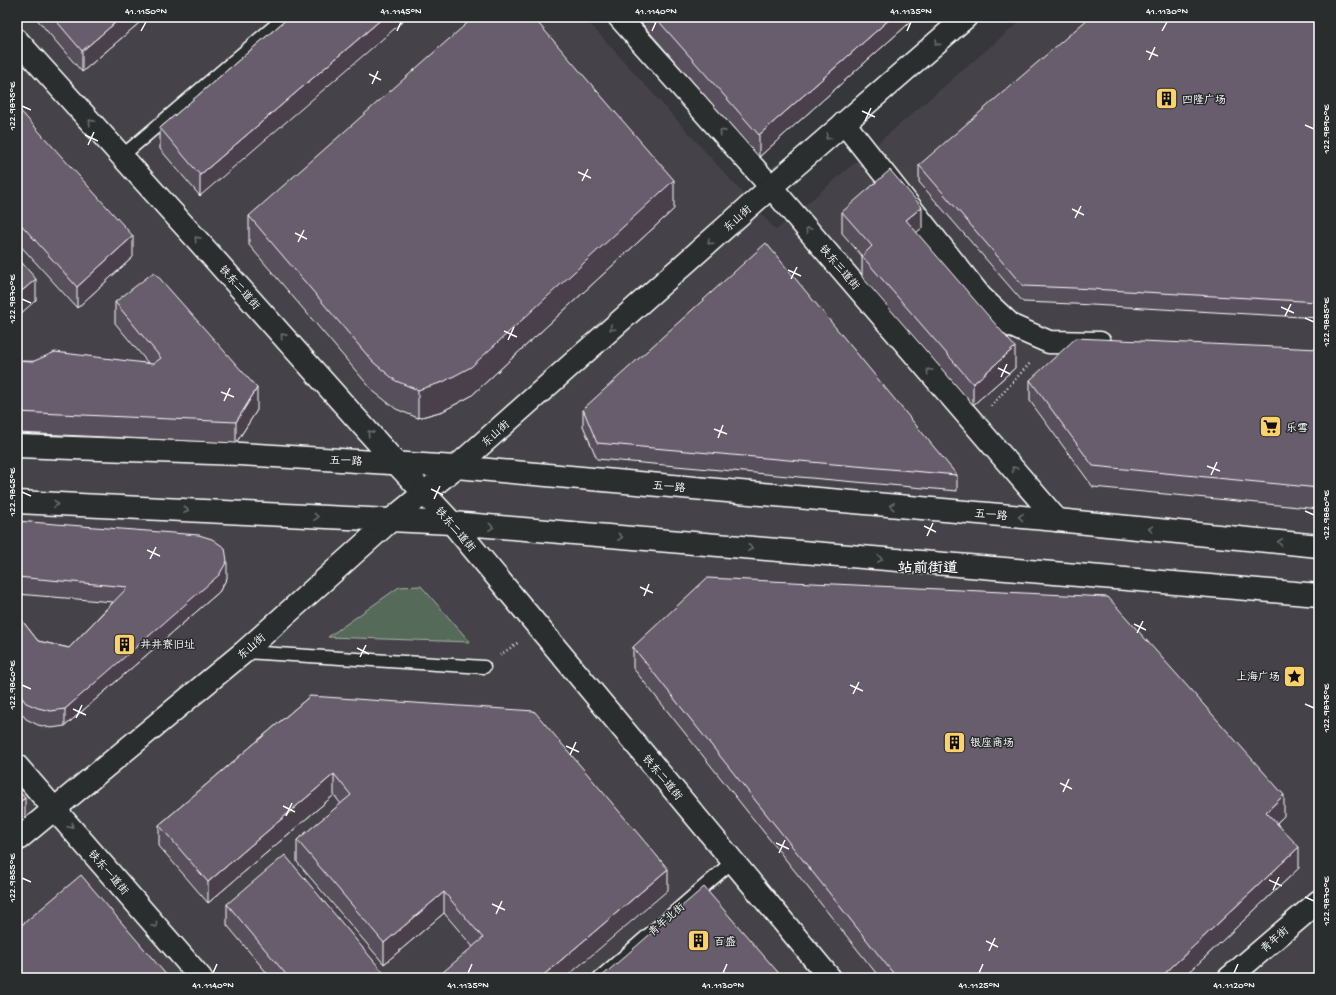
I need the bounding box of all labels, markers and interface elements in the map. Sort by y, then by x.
text: 41.1150°N [125,6,167,18]
text: 41.1145°N [380,6,422,18]
text: 41.1140°N [635,6,677,18]
text: 41.1135°N [890,6,932,18]
text: 41.1130°N [1146,6,1188,18]
one-way arrow [934,38,941,45]
text: 122.9875°E [7,81,19,131]
building icon: 四隆广场 [1154,86,1180,112]
place label: 四隆广场 [1182,94,1226,107]
text: 122.9890°E [1321,104,1333,154]
one-way arrow [88,119,96,127]
one-way arrow [719,130,726,137]
one-way arrow [825,133,833,140]
street label: 东山街 [721,203,755,235]
one-way arrow [805,227,812,235]
one-way arrow [194,236,202,244]
one-way arrow [707,237,714,244]
street label: 铁东三道街 [816,243,862,294]
street label: 铁东二道街 [216,263,263,314]
text: 122.9870°E [7,274,19,325]
text: 122.9885°E [1321,297,1333,347]
one-way arrow [610,324,617,331]
one-way arrow [281,333,288,341]
one-way arrow [926,368,934,376]
supermarket icon: 乐雪 [1258,414,1284,440]
street label: 东山街 [479,418,513,450]
place label: 乐雪 [1286,422,1308,435]
one-way arrow [367,431,374,438]
street label: 五一路 [329,454,363,469]
text: 122.9865°E [7,467,19,517]
one-way arrow [1011,467,1018,474]
street label: 五一路 [652,480,686,495]
text: 122.9880°E [1321,490,1333,541]
one-way arrow [53,499,59,508]
one-way arrow [889,501,895,510]
street label: 铁东二道街 [432,505,478,556]
one-way arrow [183,506,189,514]
street label: 五一路 [974,508,1008,523]
one-way arrow [313,512,319,521]
one-way arrow [1018,513,1024,522]
one-way arrow [488,522,494,531]
one-way arrow [1148,525,1154,534]
one-way arrow [617,533,623,542]
one-way arrow [1277,538,1283,547]
one-way arrow [747,543,753,552]
one-way arrow [877,554,883,563]
district label: 站前街道 [898,560,958,578]
building icon: 井井寮旧址 [111,631,137,657]
street label: 东山街 [235,631,269,663]
place label: 井井寮旧址 [140,639,195,652]
text: 122.9860°E [7,660,19,710]
place icon: 上海广场 [1282,663,1308,689]
place label: 上海广场 [1236,671,1280,684]
text: 122.9875°E [1321,683,1333,733]
building icon: 银座商场 [942,729,968,755]
place label: 银座商场 [970,737,1014,750]
street label: 铁东二道街 [639,753,685,804]
one-way arrow [66,822,73,829]
street label: 铁东一道街 [85,848,131,899]
text: 122.9855°E [7,853,19,903]
text: 122.9870°E [1321,876,1333,927]
street label: 青年北街 [646,900,689,939]
one-way arrow [151,920,158,928]
street label: 青年街 [1258,924,1292,956]
building icon: 百盛 [686,928,712,954]
place label: 百盛 [714,936,736,949]
text: 41.1140°N [192,980,234,992]
text: 41.1135°N [447,980,489,992]
text: 41.1130°N [702,980,744,992]
text: 41.1125°N [958,980,1000,992]
text: 41.1120°N [1213,980,1255,992]

